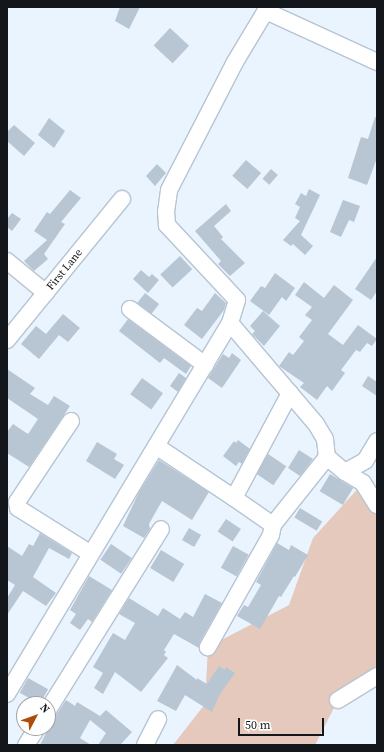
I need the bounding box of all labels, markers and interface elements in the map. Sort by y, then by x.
street label: First Lane [44,247,86,293]
north arrow [16,696,56,736]
text: N [36,701,53,716]
scale bar [240,710,326,736]
text: 50 m [245,717,271,733]

